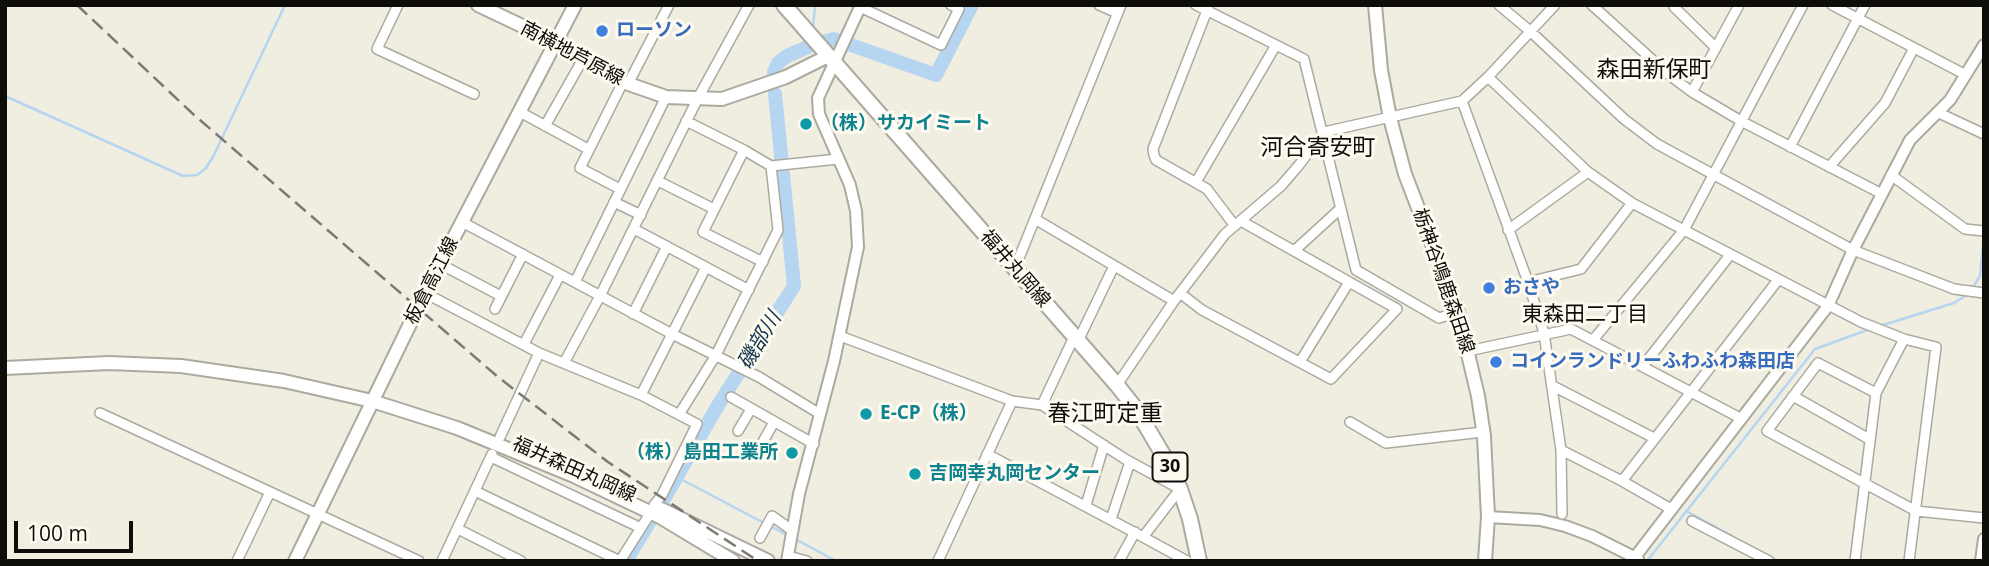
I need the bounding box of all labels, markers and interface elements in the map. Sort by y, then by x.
street label: 南横地芦原線 [516,17,628,91]
place label: ローソン [616,20,692,42]
marker: ローソン [594,23,610,39]
district label: 森田新保町 [1597,56,1711,84]
place label: （株）サカイミート [820,113,991,135]
marker: （株）サカイミート [798,116,814,132]
district label: 河合寄安町 [1261,134,1375,162]
street label: 栃神谷鳴鹿森田線 [1407,205,1479,357]
street label: 福井丸岡線 [975,226,1055,312]
street label: 板倉高江線 [400,234,464,328]
place label: おさや [1503,277,1560,299]
marker: おさや [1481,280,1497,296]
district label: 東森田二丁目 [1522,302,1648,328]
water label: 磯部川 [733,308,787,374]
place label: コインランドリーふわふわ森田店 [1510,351,1795,373]
marker: コインランドリーふわふわ森田店 [1488,354,1504,370]
district label: 春江町定重 [1048,400,1162,428]
place label: E-CP（株） [880,403,978,425]
marker: E-CP（株） [858,406,874,422]
street label: 福井森田丸岡線 [509,433,639,507]
place label: （株）島田工業所 [626,442,778,464]
marker: （株）島田工業所 [784,445,800,461]
road number: 30 [1152,452,1188,481]
place label: 吉岡幸丸岡センター [929,463,1100,485]
marker: 吉岡幸丸岡センター [907,466,923,482]
scale bar [18,506,136,550]
text: 100 m [27,519,88,547]

